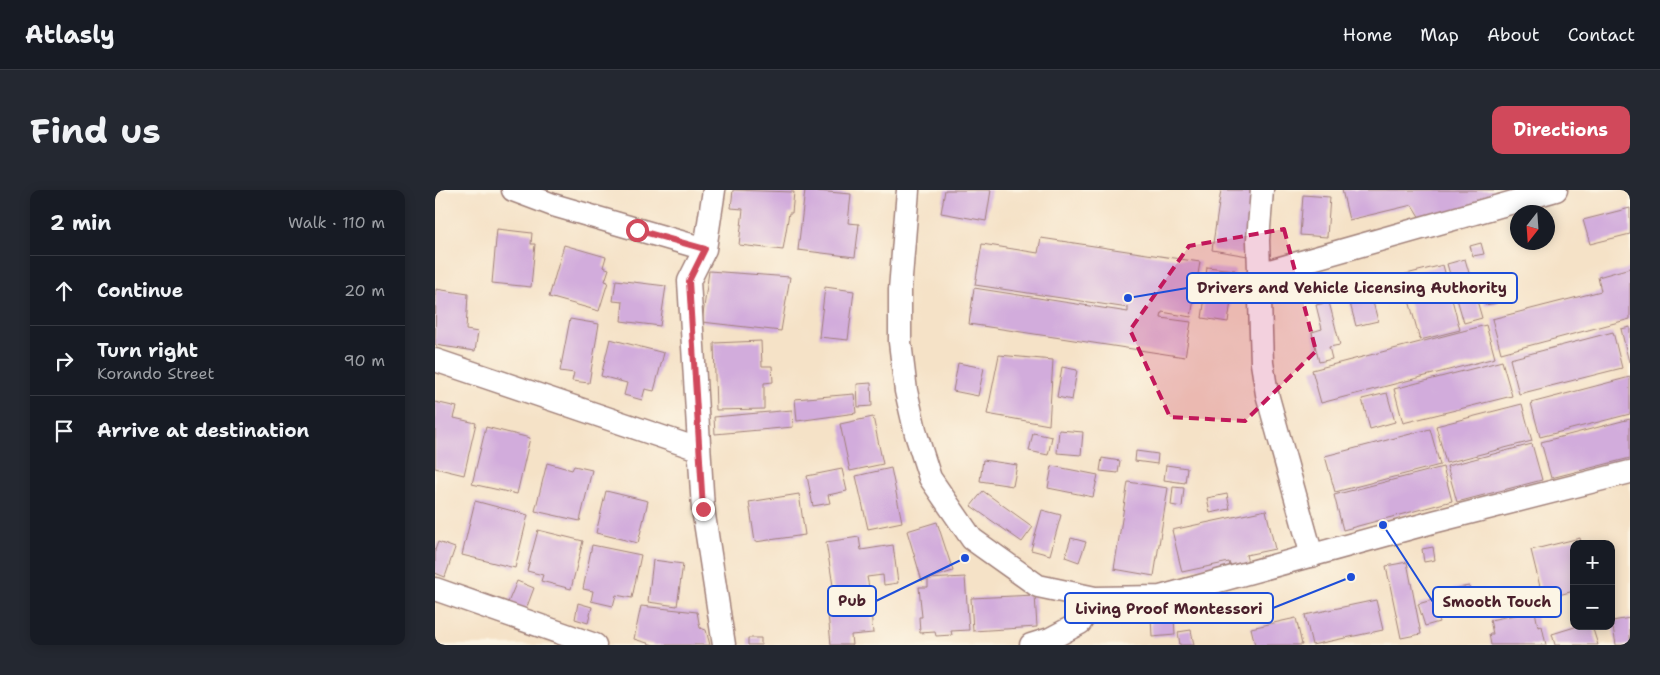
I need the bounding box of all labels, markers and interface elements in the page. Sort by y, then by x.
text: Atlasly [25,19,115,51]
text: Home [1343,23,1392,47]
text: Map [1420,23,1459,47]
text: About [1487,23,1540,47]
text: Contact [1568,23,1635,47]
button: Directions [1492,106,1630,154]
text: Find us [30,107,161,154]
north arrow [1510,205,1555,250]
text: 2 min [50,209,111,237]
text: Walk · 110 m [288,212,385,233]
route start [626,219,649,242]
callout: Drivers and Vehicle Licensing Authority [1187,273,1517,303]
icon: ahead [50,277,78,305]
text: Continue [97,278,183,303]
text: Drivers and Vehicle Licensing Authority [1197,278,1507,298]
text: 20 m [344,280,385,301]
text: Turn right [97,338,198,363]
icon: right [50,347,78,375]
text: 90 m [344,350,385,371]
text: Korando Street [97,363,214,384]
icon: arrive [50,417,78,445]
text: Arrive at destination [97,418,309,443]
route end [692,498,715,521]
map controls [1570,540,1615,630]
button: + [1570,540,1615,585]
button: − [1570,585,1615,630]
callout: Pub [828,586,876,616]
callout: Smooth Touch [1433,587,1561,617]
text: Pub [838,591,866,611]
text: Smooth Touch [1443,592,1551,612]
callout: Living Proof Montessori [1065,593,1273,623]
text: Living Proof Montessori [1075,599,1263,619]

